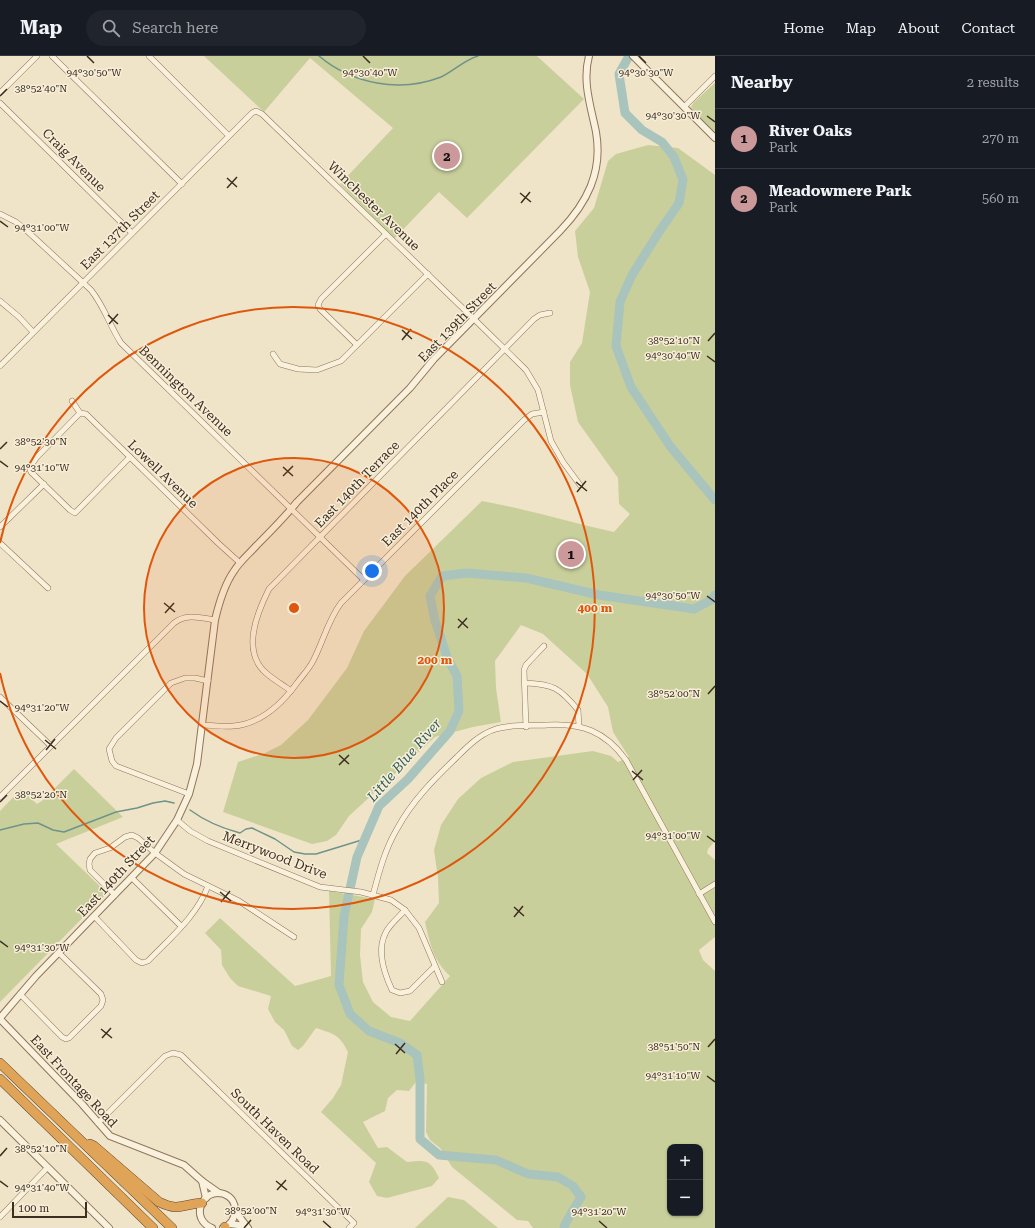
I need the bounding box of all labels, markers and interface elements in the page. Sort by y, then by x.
search box [86,10,366,46]
text: Map [20,16,62,39]
icon: search [100,17,122,39]
text: Search here [132,19,218,37]
text: Home [783,20,824,36]
text: Map [846,20,876,36]
text: About [898,20,940,36]
text: Contact [962,20,1015,36]
text: 94°30'50"W [67,67,122,78]
text: 94°30'40"W [343,67,398,78]
text: 94°30'30"W [619,67,674,78]
text: Nearby [731,72,793,92]
text: 2 results [967,75,1019,90]
text: 38°52'40"N [15,83,67,94]
text: 94°30'30"W [646,110,701,121]
text: River Oaks [769,122,852,140]
street label: Craig Avenue [39,125,109,195]
text: 1 [740,131,748,146]
text: 270 m [982,131,1019,146]
text: Park [769,140,798,155]
pin: 2 [434,141,460,171]
street label: Winchester Avenue [325,158,423,254]
text: Meadowmere Park [769,182,912,200]
street label: East 137th Street [77,187,163,273]
text: 2 [740,191,748,206]
text: 560 m [982,191,1019,206]
text: Park [769,200,798,215]
text: 94°31'00"W [15,222,70,233]
street label: East 139th Street [415,279,499,365]
text: 38°52'10"N [648,335,700,346]
street label: Bennington Avenue [136,343,236,439]
text: 94°30'40"W [646,350,701,361]
text: 38°52'30"N [15,436,67,447]
street label: Lowell Avenue [125,437,201,511]
street label: East 140th Terrace [312,437,402,531]
text: 94°31'10"W [15,462,70,473]
street label: East 140th Place [379,467,461,549]
pin: 1 [558,539,584,569]
your location [362,561,382,581]
text: 94°30'50"W [646,590,701,601]
centre of rings [287,601,301,615]
text: 400 m [578,601,613,615]
text: 200 m [418,653,453,667]
text: 38°52'00"N [648,688,700,699]
text: 94°31'20"W [15,702,70,713]
water label: Little Blue River [363,715,444,806]
text: 38°52'20"N [15,789,67,800]
street label: Merrywood Drive [221,828,329,882]
text: 94°31'00"W [646,830,701,841]
street label: East 140th Street [75,832,158,920]
text: 94°31'30"W [15,942,70,953]
street label: East Frontage Road [28,1032,121,1131]
text: 38°51'50"N [648,1041,700,1052]
text: 94°31'10"W [646,1070,701,1081]
street label: South Haven Road [228,1085,323,1177]
text: 38°52'10"N [15,1143,67,1154]
map controls [667,1144,703,1216]
button: + [667,1144,703,1180]
button: − [667,1180,703,1216]
text: 94°31'40"W [15,1182,70,1193]
scale bar [12,1200,87,1219]
text: 100 m [18,1202,49,1215]
text: 38°52'00"N [225,1205,277,1216]
text: 94°31'30"W [296,1206,351,1217]
text: 94°31'20"W [572,1206,627,1217]

